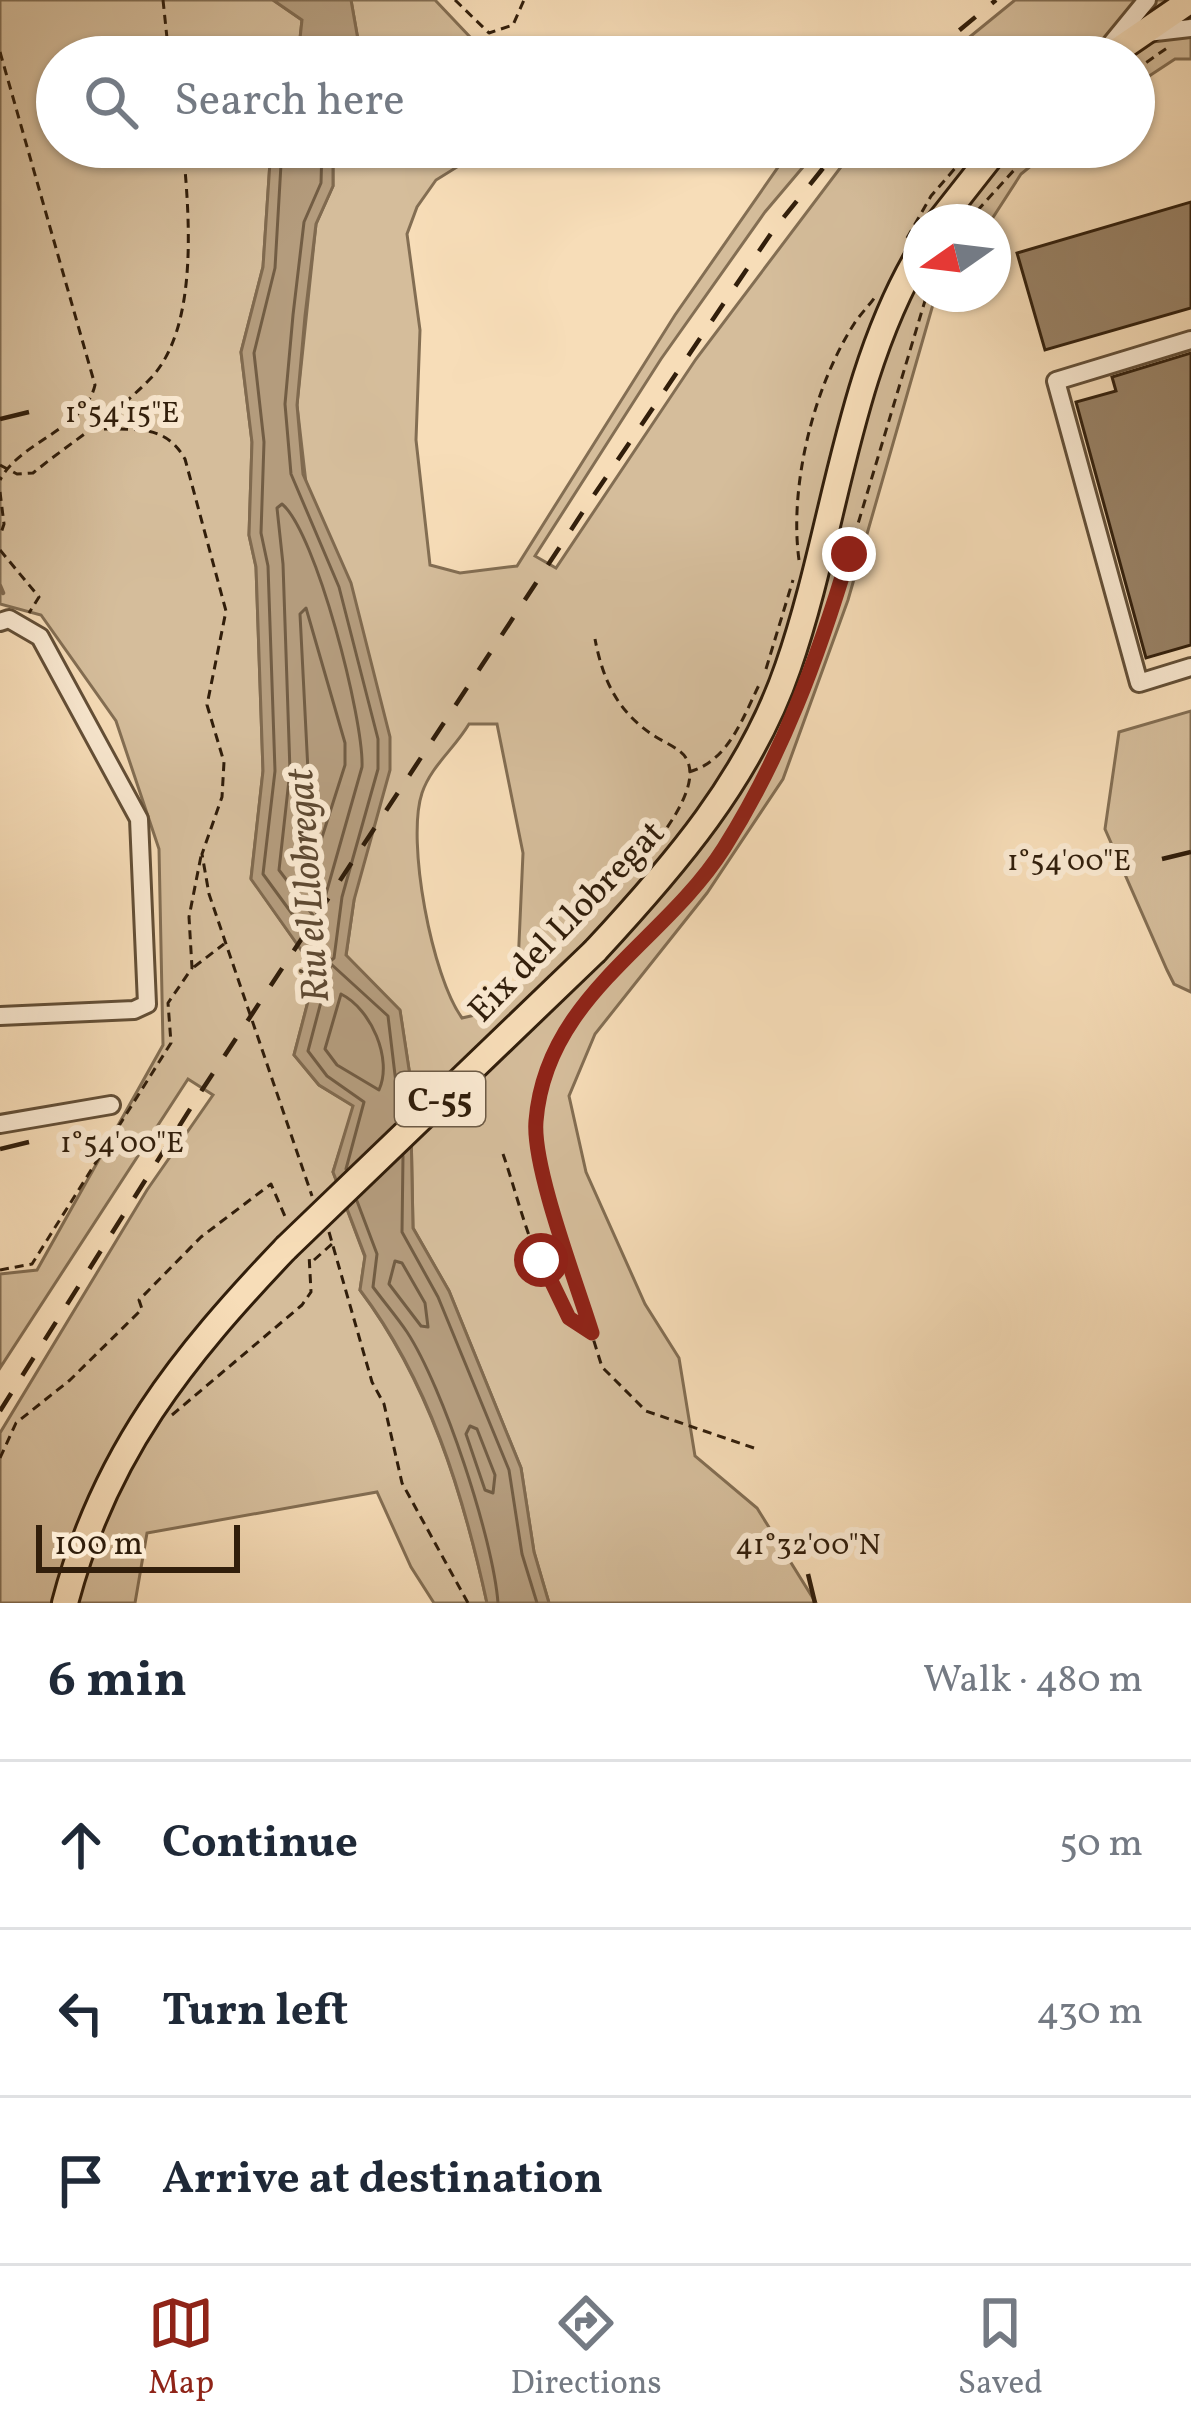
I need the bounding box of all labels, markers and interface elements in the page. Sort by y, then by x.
search box [36,36,1155,168]
icon: search [78,69,144,135]
text: Search here [174,71,405,134]
north arrow [903,204,1011,312]
text: 1°54'15"E [65,393,179,435]
route end [822,527,876,581]
water label: Riu el Llobregat [275,766,345,1004]
street label: Eix del Llobregat [458,811,677,1035]
text: 1°54'00"E [1007,841,1131,883]
road number: C-55 [395,1072,485,1126]
text: 1°54'00"E [60,1123,184,1165]
route start [514,1233,568,1287]
scale bar [36,1519,240,1572]
text: 100 m [54,1523,143,1569]
text: 41°32'00"N [735,1525,881,1567]
text: 6 min [48,1646,187,1717]
text: Walk · 480 m [923,1654,1143,1708]
icon: ahead [48,1812,114,1878]
text: Continue [162,1813,358,1876]
text: 50 m [1059,1818,1143,1872]
icon: left [48,1980,114,2046]
text: Turn left [162,1981,348,2044]
text: 430 m [1036,1986,1143,2040]
icon: arrive [48,2148,114,2214]
text: Arrive at destination [162,2149,603,2212]
tab: Map [148,2290,214,2408]
tab: Directions [510,2290,662,2408]
tab: Saved [958,2290,1043,2408]

